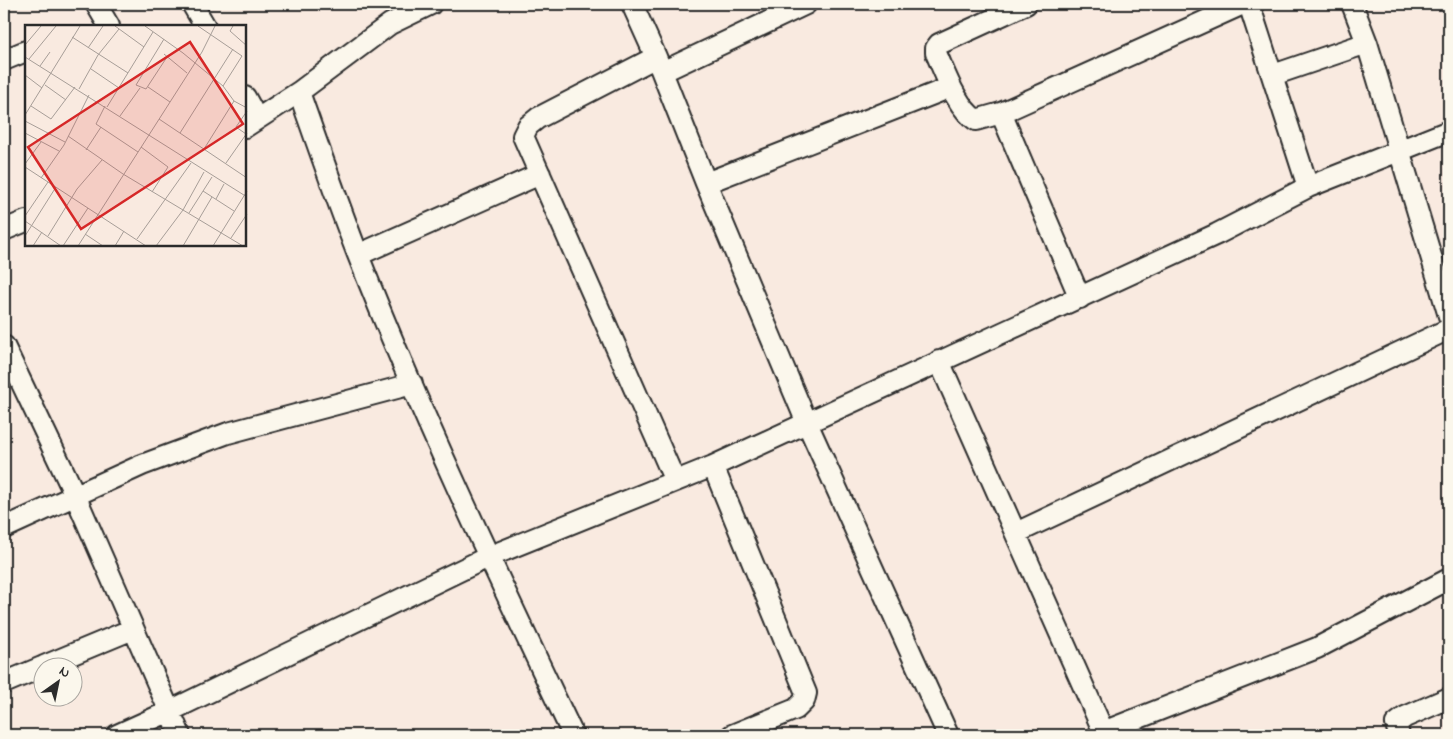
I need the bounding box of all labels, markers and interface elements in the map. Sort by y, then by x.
inset map [25,25,246,246]
north arrow [32,656,82,706]
text: N [55,661,74,684]

